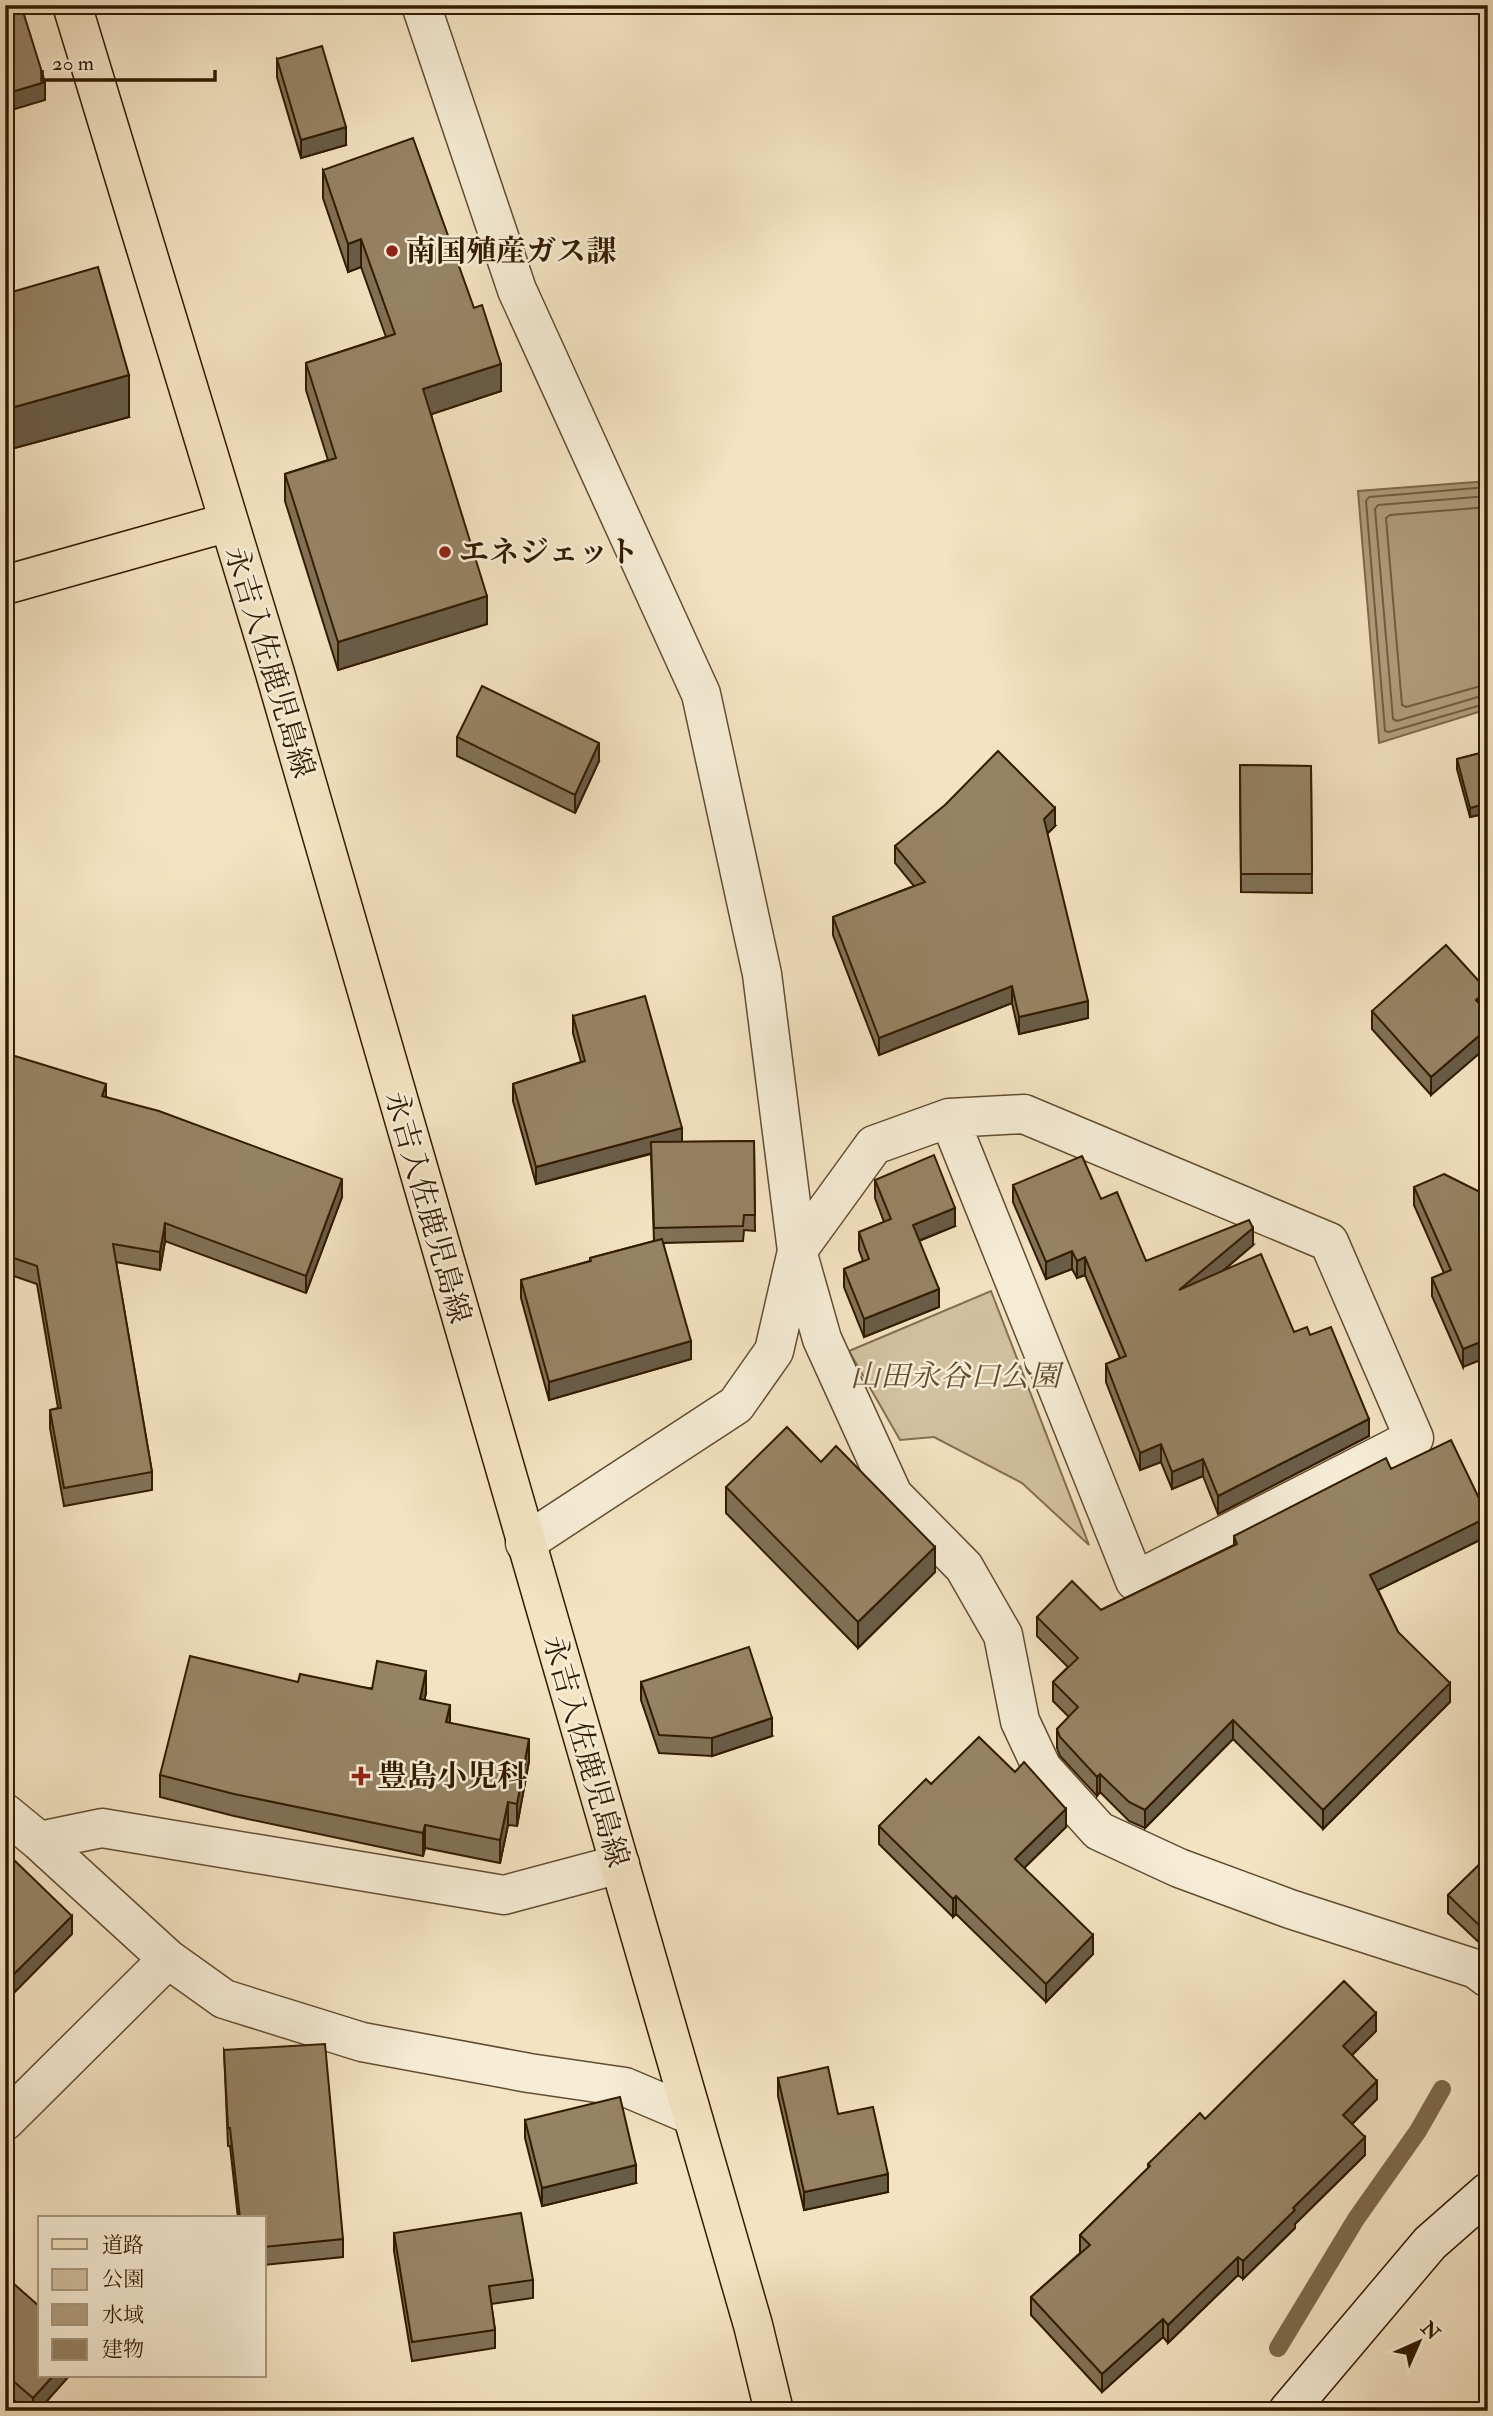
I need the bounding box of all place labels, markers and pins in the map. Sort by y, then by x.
place label: 南国殖産ガス課 [406,233,616,270]
marker: 南国殖産ガス課 [384,243,400,259]
place label: エネジェット [459,534,638,571]
marker: エネジェット [437,544,453,560]
place label: 豊島小児科 [377,1758,527,1795]
marker: 豊島小児科 [351,1766,371,1786]

